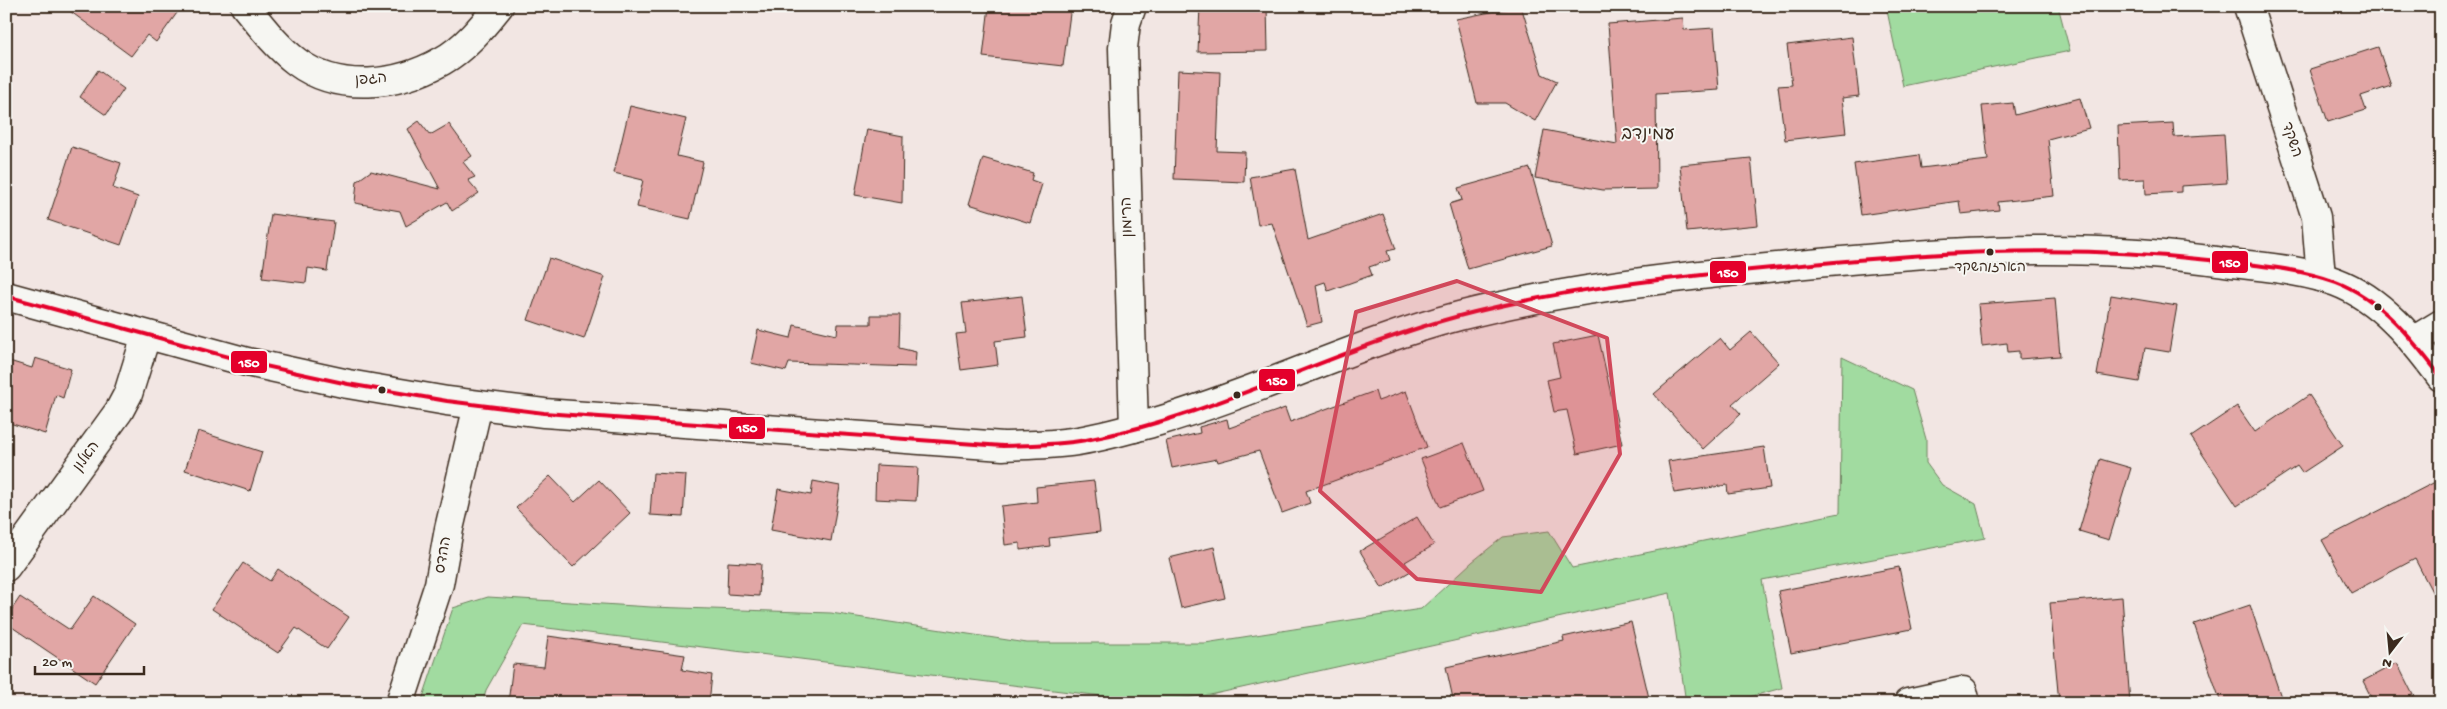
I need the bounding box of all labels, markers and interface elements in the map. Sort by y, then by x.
street label: הגפן [354,70,388,90]
street label: השקד [2277,120,2305,160]
district label: עמינדב [1621,125,1675,146]
street label: הרימון [1118,196,1138,238]
marker: הארז/השקד [1985,247,1995,257]
line badge: 150 [2211,250,2249,274]
text: 150 [2219,256,2241,273]
line badge: 150 [1709,260,1747,284]
place label: הארז/השקד [1954,260,2026,277]
text: 150 [1717,266,1739,283]
unlabelled marker [2373,302,2383,312]
line badge: 150 [230,350,268,374]
text: 150 [238,356,260,373]
line badge: 150 [1258,368,1296,392]
text: 150 [1266,374,1288,391]
unlabelled marker [377,385,387,395]
unlabelled marker [1232,390,1242,400]
line badge: 150 [728,416,766,440]
text: 150 [736,421,758,438]
street label: האלון [69,438,104,476]
street label: ההדס [432,535,456,575]
north arrow [2364,626,2414,676]
scale bar [35,644,144,676]
text: N [2380,653,2394,672]
text: 20 m [42,654,72,672]

